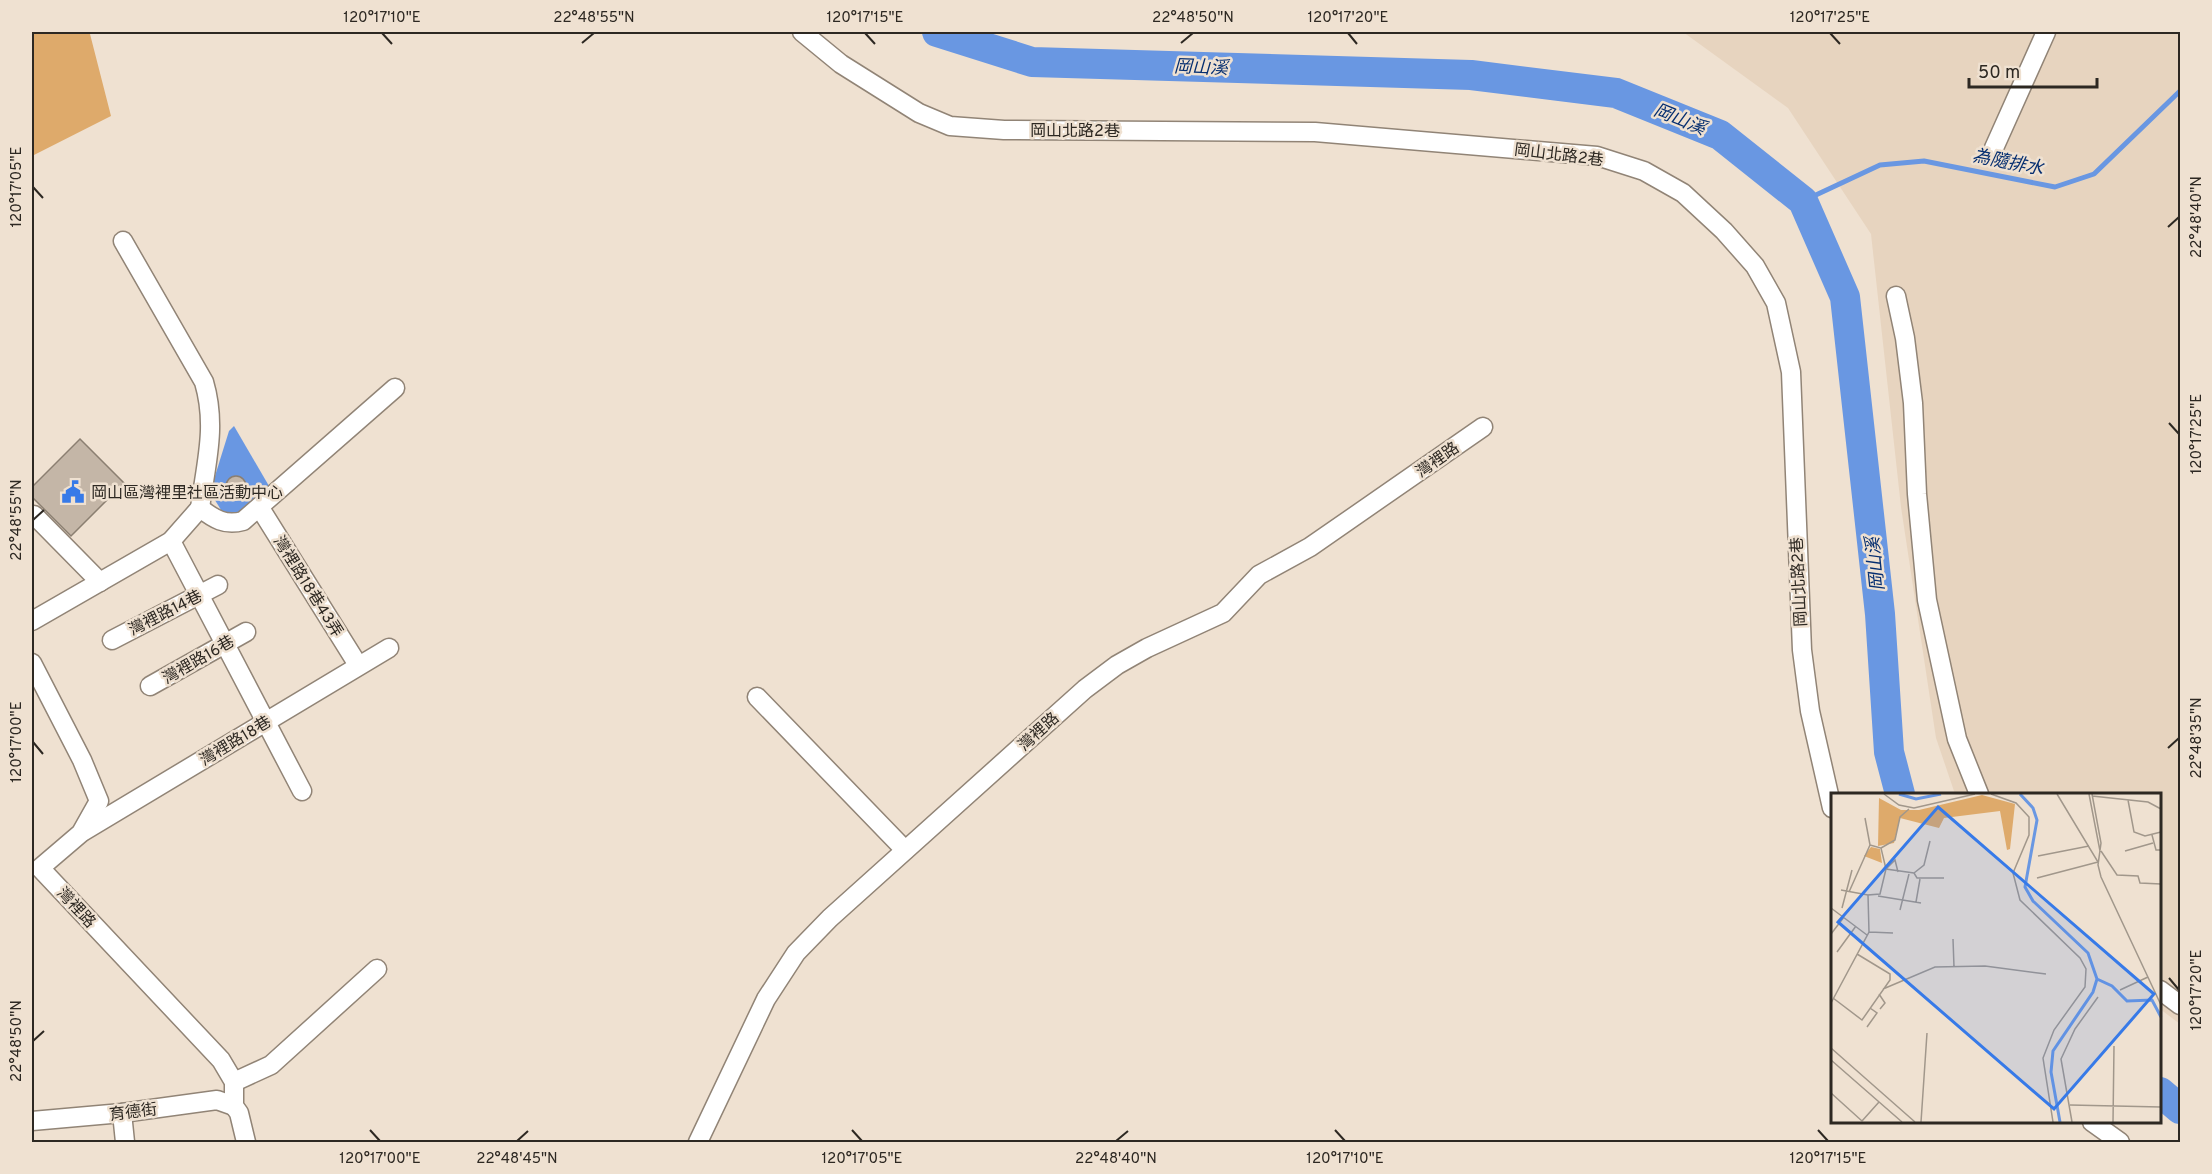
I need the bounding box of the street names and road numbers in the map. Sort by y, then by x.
street label: 岡山北路2巷 [1030,122,1120,142]
street label: 岡山北路2巷 [1513,141,1605,171]
street label: 灣裡路 [1413,439,1464,483]
street label: 灣裡路18巷43弄 [268,533,346,641]
street label: 岡山北路2巷 [1788,537,1812,627]
street label: 灣裡路14巷 [126,587,206,641]
street label: 灣裡路16巷 [160,632,238,689]
street label: 灣裡路 [1015,709,1064,756]
street label: 灣裡路18巷 [197,713,275,771]
street label: 灣裡路 [52,884,99,933]
street label: 育德街 [108,1100,158,1126]

